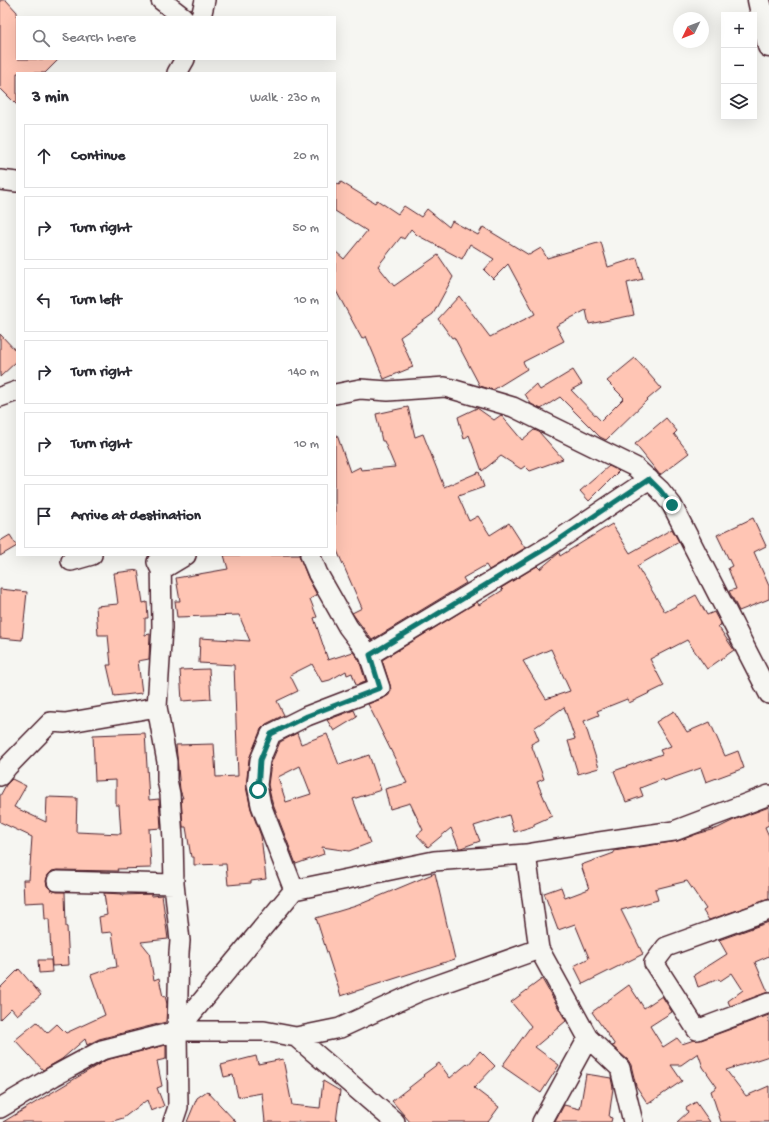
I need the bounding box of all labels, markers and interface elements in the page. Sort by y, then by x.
north arrow [673,12,709,48]
map controls [721,12,757,120]
button: + [721,12,757,48]
search box [16,16,336,60]
icon: search [30,27,52,49]
text: Search here [62,29,136,47]
button: − [721,48,757,84]
button: layers [721,84,757,120]
text: 3 min [32,88,69,108]
text: Walk · 230 m [250,91,320,106]
icon: ahead [33,145,55,167]
text: Continue [71,147,125,165]
text: 20 m [293,149,319,164]
icon: right [33,217,55,239]
text: Turn right [71,219,131,237]
text: 50 m [292,221,319,236]
icon: left [33,289,55,311]
text: Turn left [71,291,122,309]
text: 10 m [294,293,319,308]
icon: right [33,361,55,383]
text: Turn right [71,363,131,381]
text: 140 m [288,365,319,380]
icon: right [33,433,55,455]
text: Turn right [71,435,131,453]
text: 10 m [294,437,319,452]
route end [663,496,681,514]
icon: arrive [33,505,55,527]
text: Arrive at destination [71,507,201,525]
route start [249,781,267,799]

